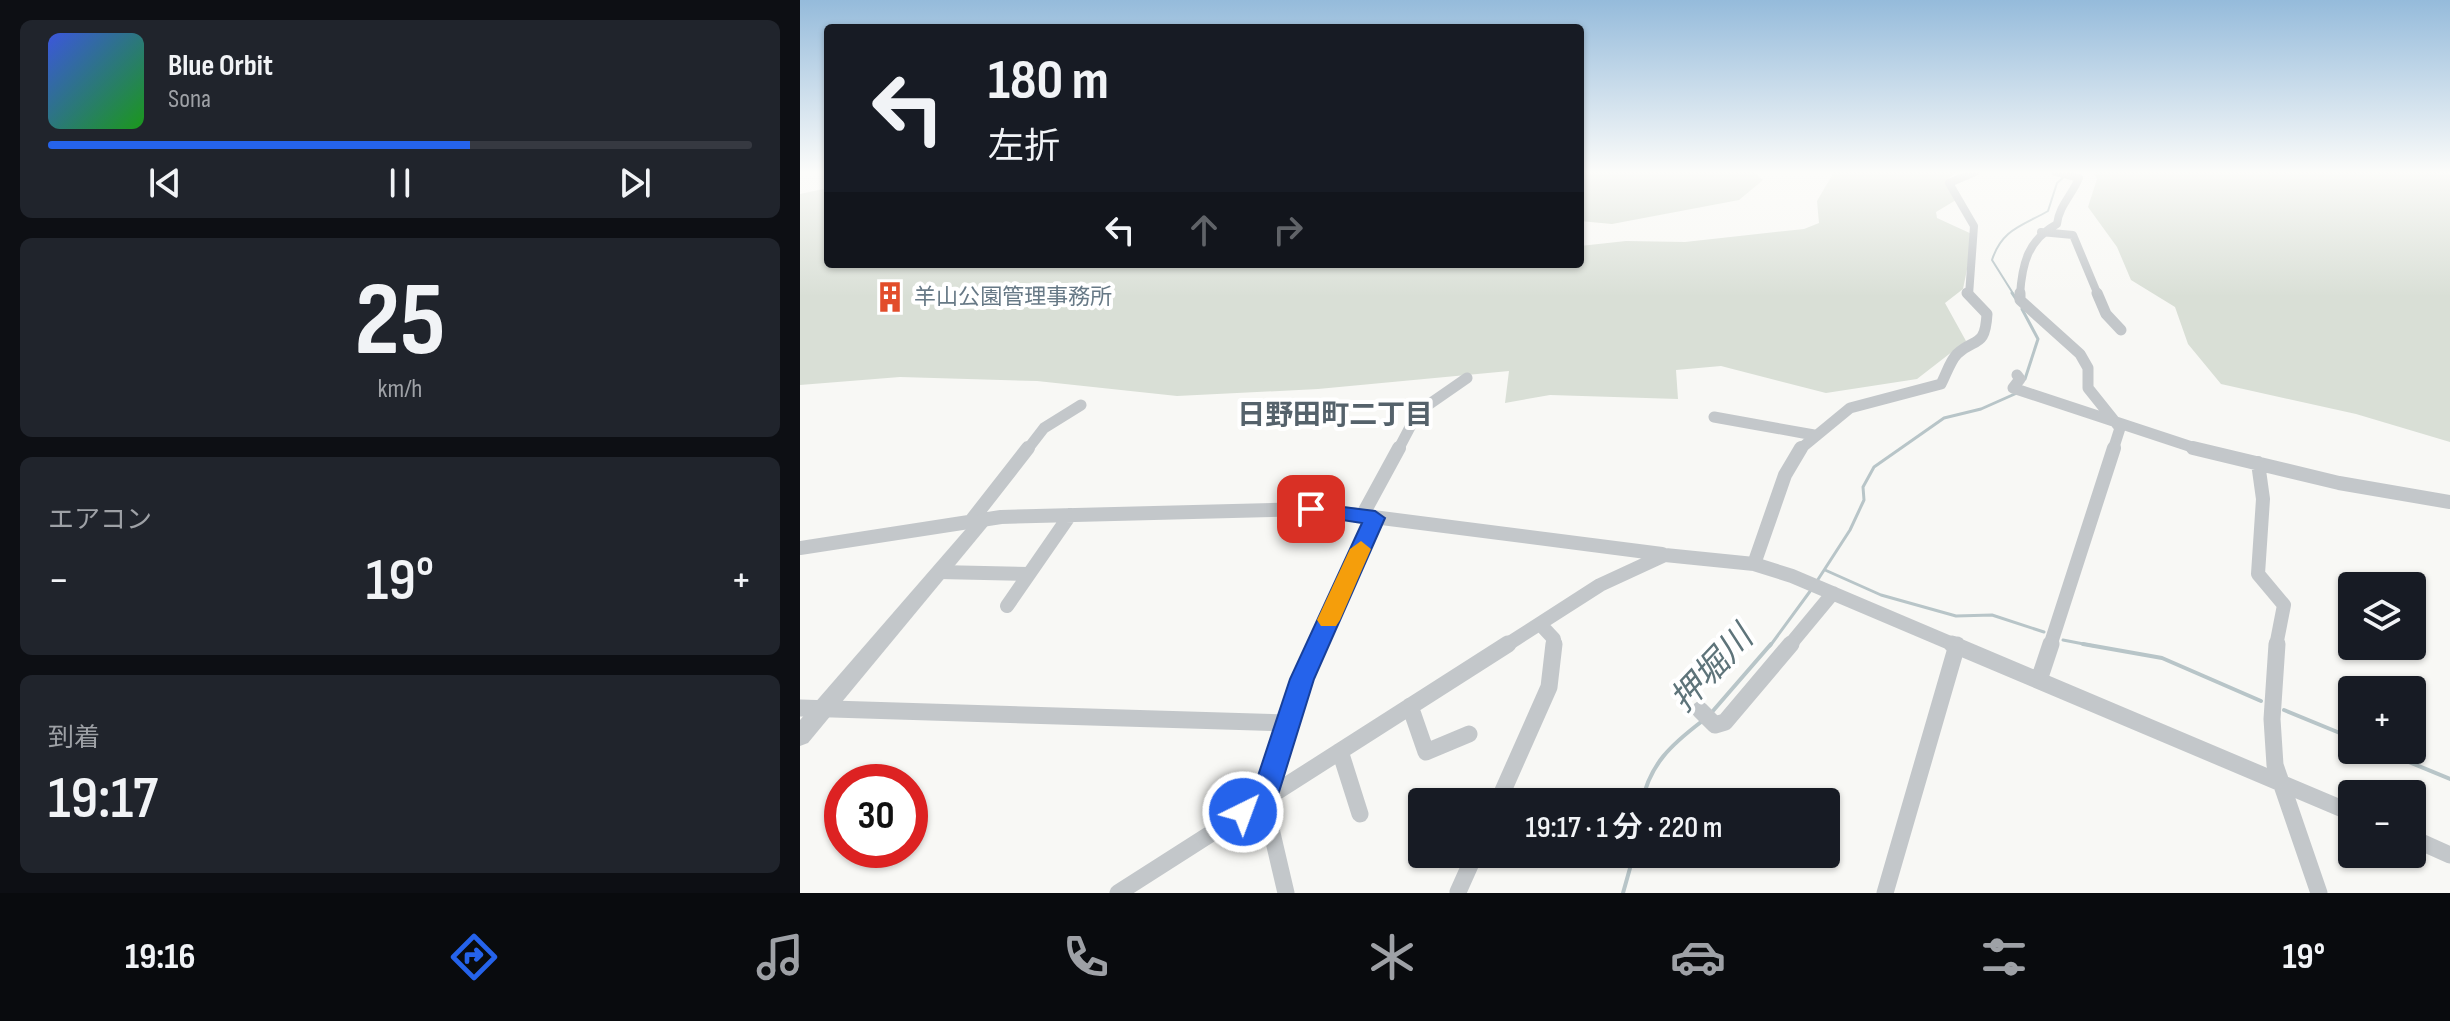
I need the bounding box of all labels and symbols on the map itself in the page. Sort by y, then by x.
building icon: 羊山公園管理事務所 [873,280,907,314]
place label: 羊山公園管理事務所 [914,284,1112,311]
district label: 日野田町二丁目 [1237,399,1433,432]
pin [1277,475,1345,543]
water label: 押堀川 [1662,616,1764,720]
speed limit sign: 30 [824,764,928,868]
position arrow [1201,770,1285,854]

